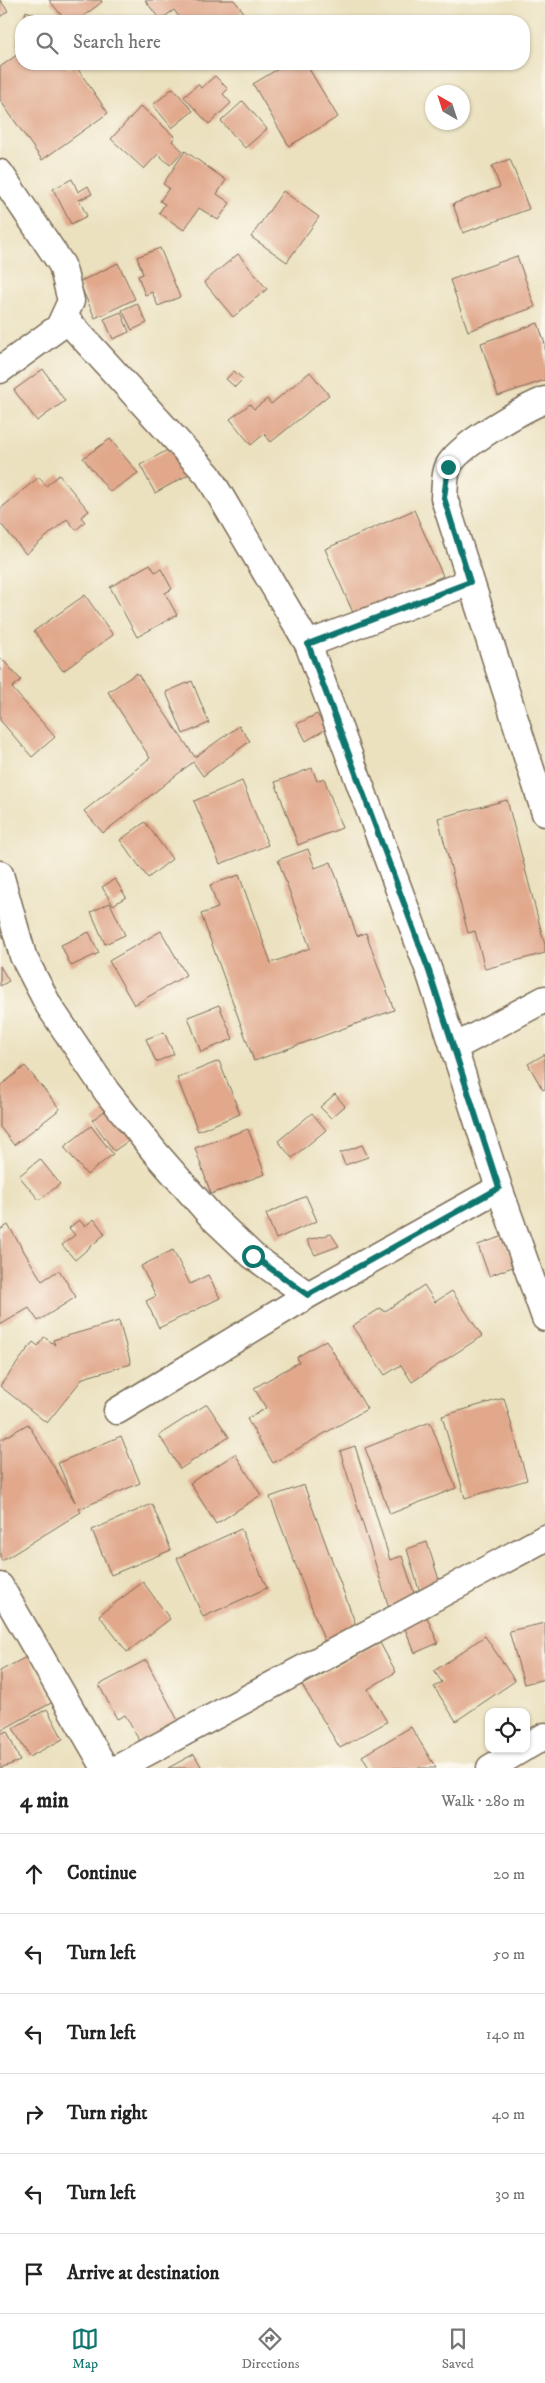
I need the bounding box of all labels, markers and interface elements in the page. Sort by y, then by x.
search box [15,15,530,70]
icon: search [33,29,61,57]
text: Search here [73,31,161,54]
north arrow [425,85,470,130]
route end [437,456,460,479]
route start [242,1245,265,1268]
map controls [485,1708,530,1753]
button: locate [485,1708,530,1753]
text: 4 min [20,1788,69,1814]
text: Walk · 280 m [441,1791,525,1811]
icon: ahead [20,1860,48,1888]
text: Continue [67,1862,137,1885]
text: 20 m [493,1864,525,1884]
icon: left [20,1940,48,1968]
text: Turn left [67,1942,136,1965]
text: 50 m [493,1944,525,1964]
icon: left [20,2020,48,2048]
text: Turn left [67,2022,136,2045]
text: 140 m [486,2024,525,2044]
icon: right [20,2100,48,2128]
text: Turn right [67,2102,147,2125]
text: 40 m [492,2104,525,2124]
icon: left [20,2180,48,2208]
text: Turn left [67,2182,136,2205]
text: 30 m [495,2184,525,2204]
icon: arrive [20,2260,48,2288]
text: Arrive at destination [67,2262,219,2285]
tab: Map [71,2325,99,2373]
tab: Directions [241,2325,299,2373]
tab: Saved [442,2325,474,2373]

